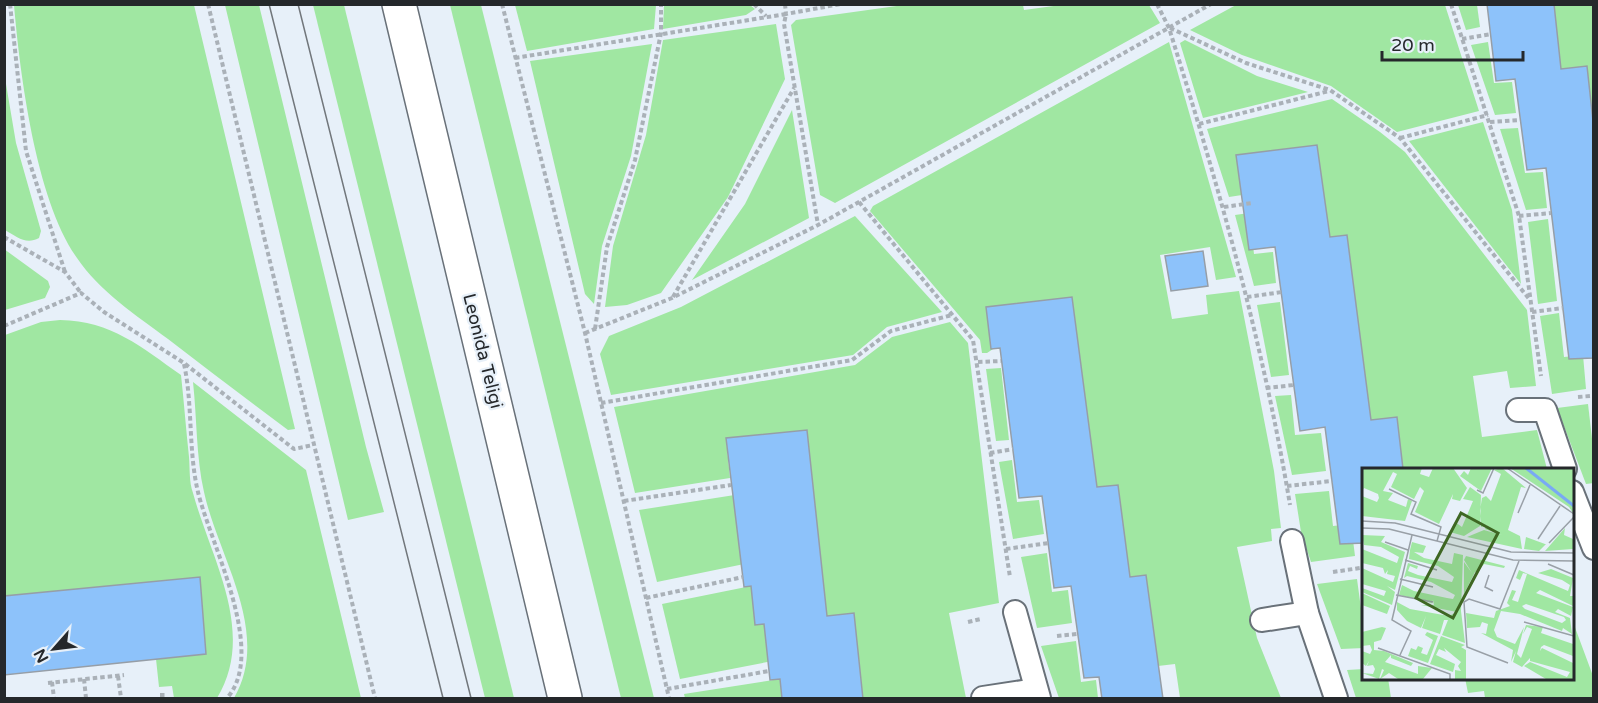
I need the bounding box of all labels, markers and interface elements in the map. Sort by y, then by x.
scale bar [1382,24,1523,62]
text: 20 m [1391,34,1435,56]
street label: Leonida Teligi [458,291,508,411]
inset map [1362,468,1574,679]
north arrow [24,619,84,679]
text: N [30,645,53,666]

